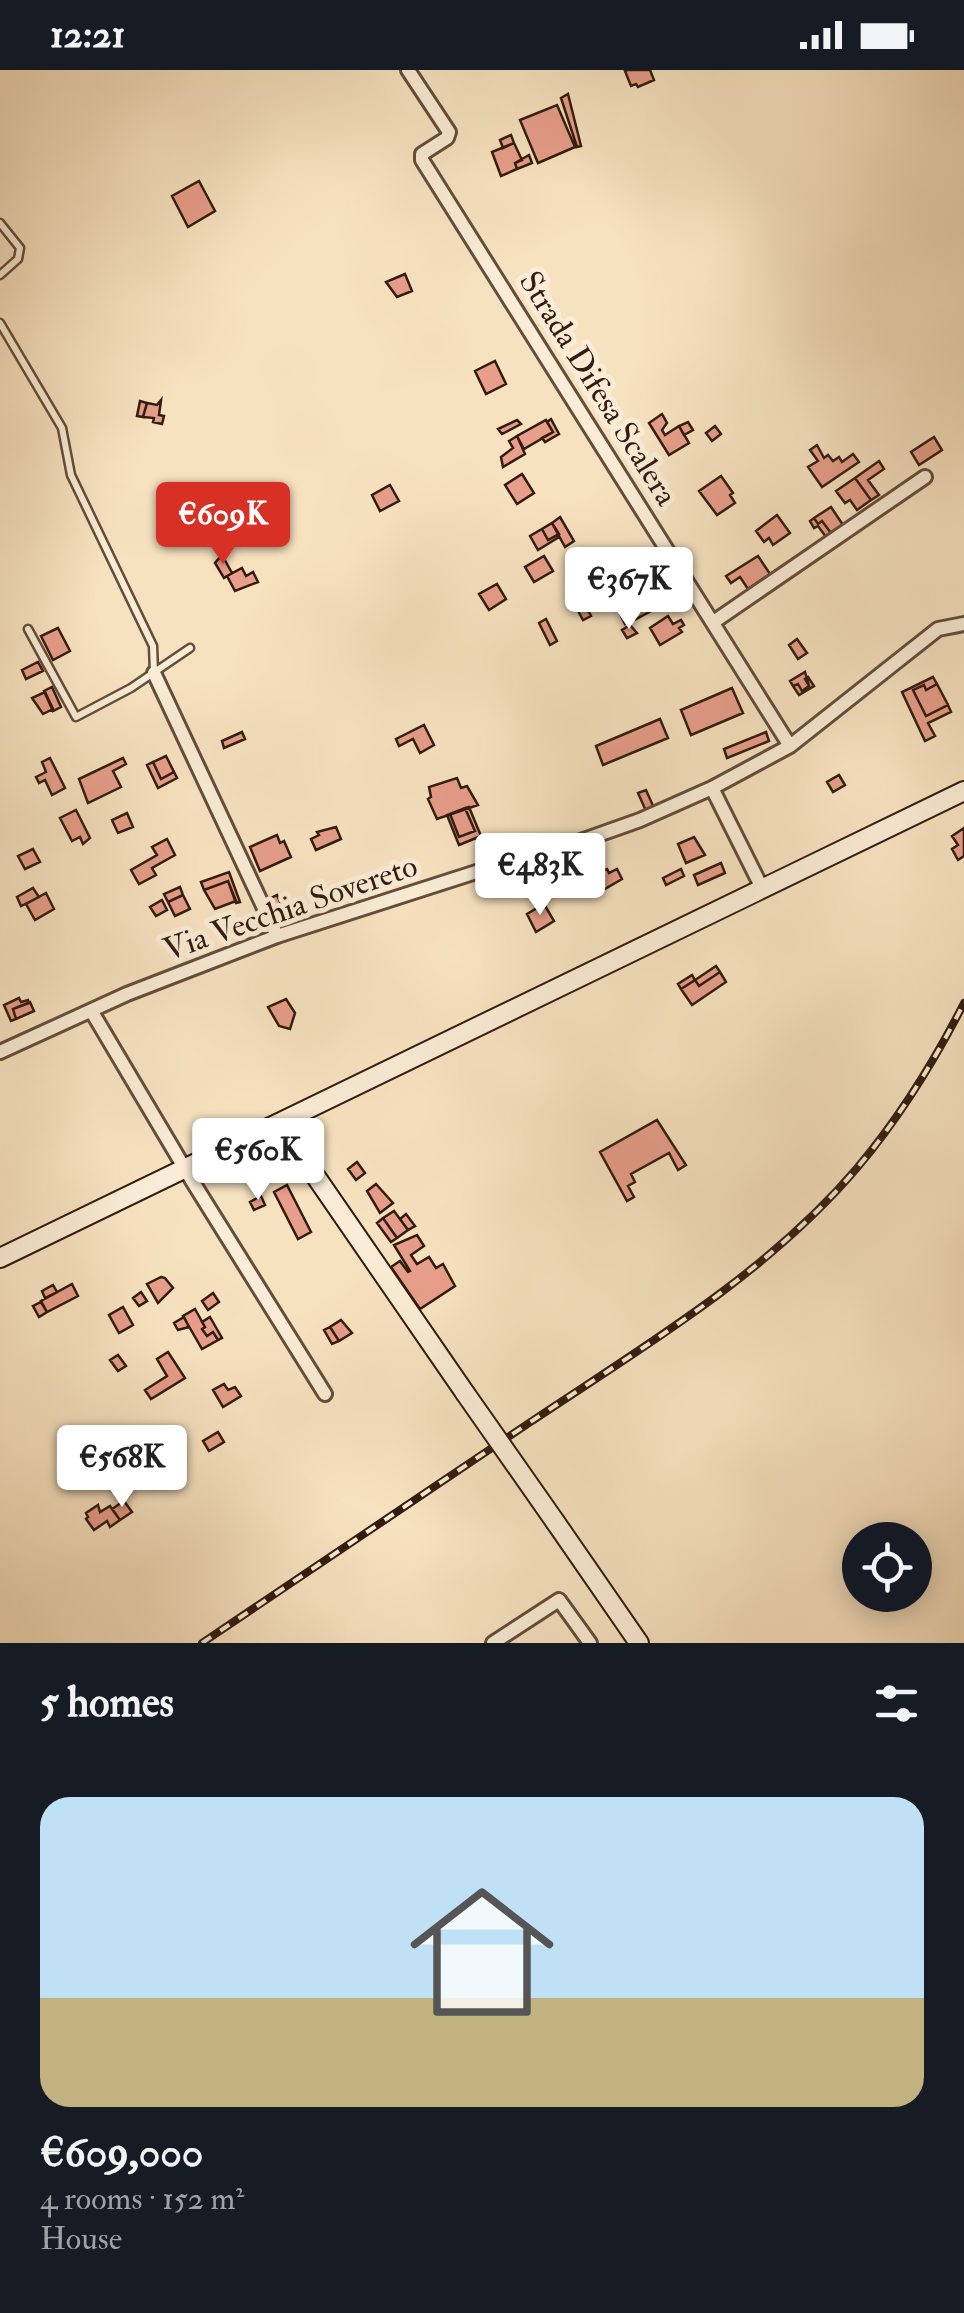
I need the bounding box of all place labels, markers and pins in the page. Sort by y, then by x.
pin: €609K [153,482,293,567]
pin: €367K [559,547,699,632]
pin: €483K [470,833,610,918]
pin: €560K [188,1118,328,1203]
pin: €568K [52,1425,192,1510]

